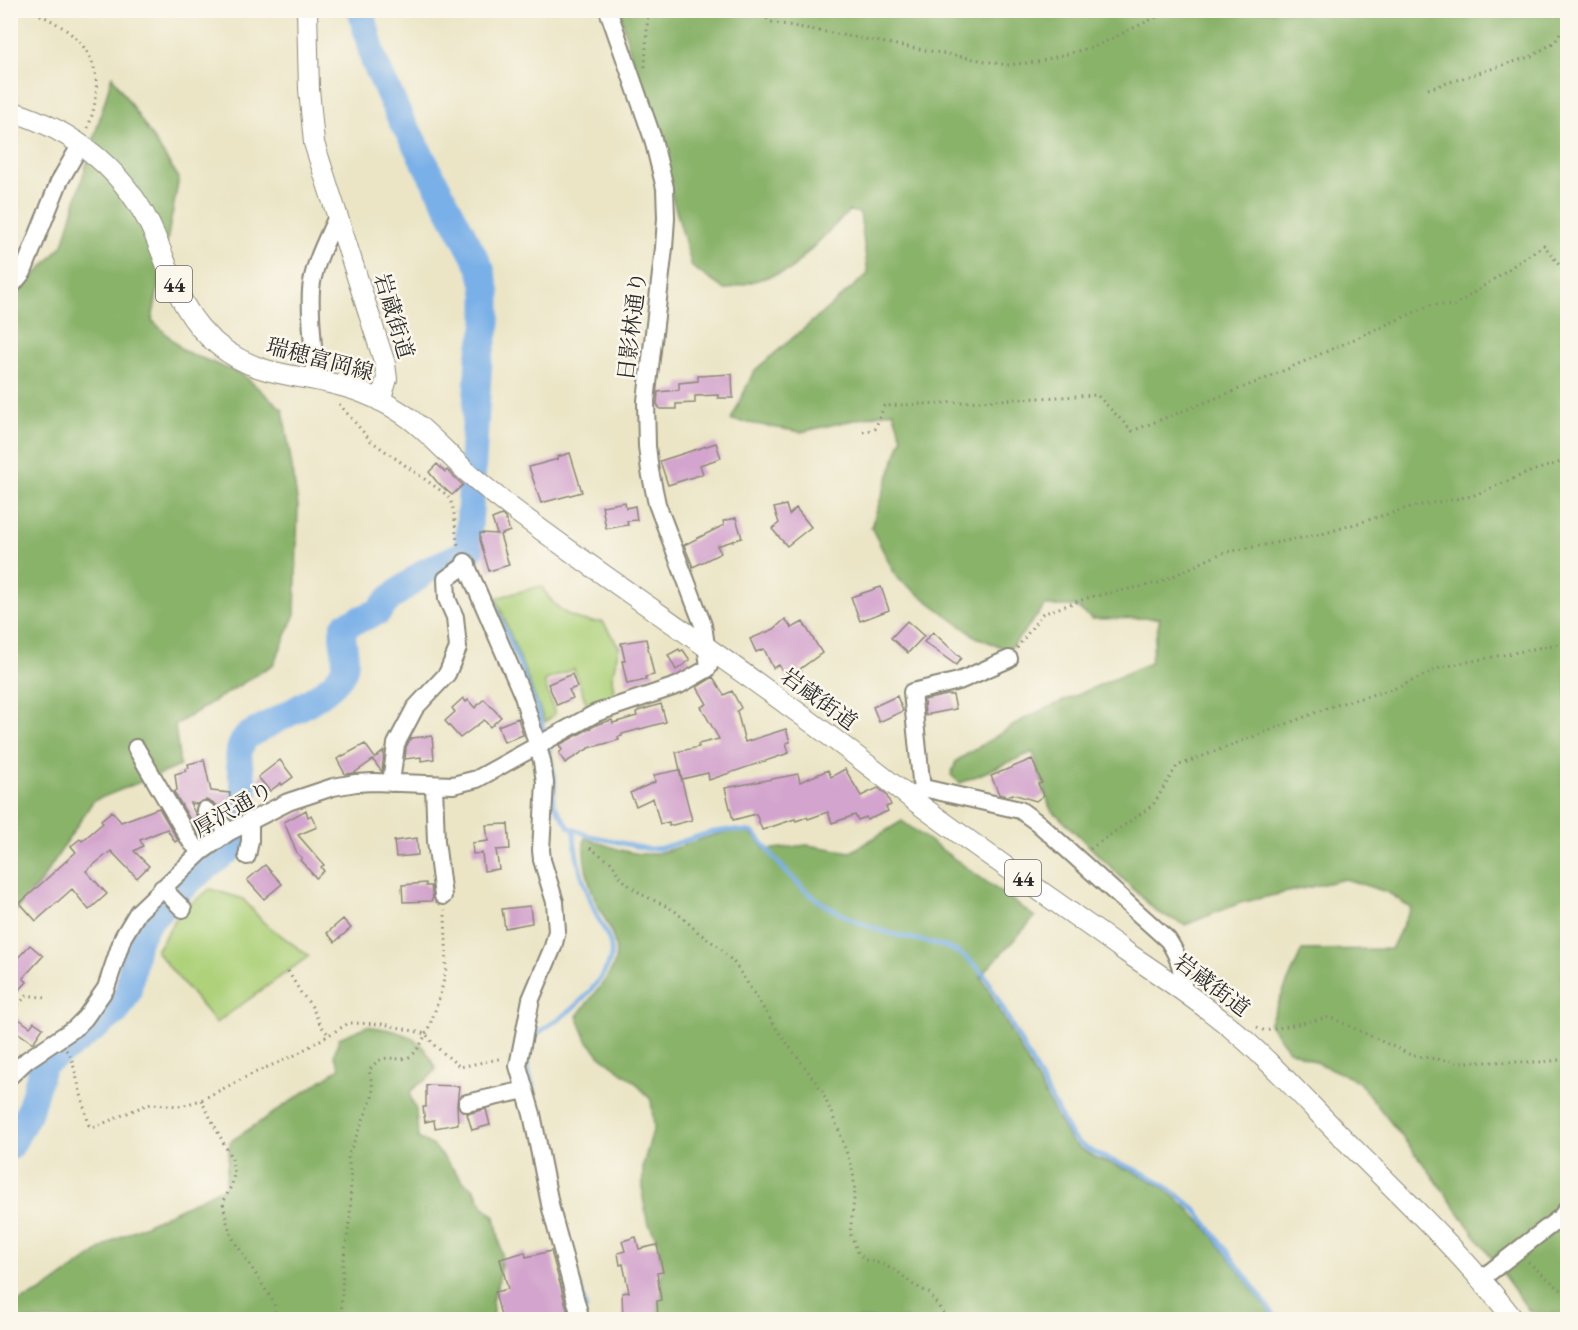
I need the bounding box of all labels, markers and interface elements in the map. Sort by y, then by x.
road number: 44 [156,266,192,302]
street label: 岩蔵街道 [367,270,421,362]
street label: 日影林通り [611,270,653,382]
street label: 瑞穂富岡線 [263,331,377,387]
street label: 岩蔵街道 [775,661,863,737]
street label: 厚沢通り [188,774,278,844]
road number: 44 [1005,860,1041,896]
street label: 岩蔵街道 [1168,947,1256,1023]

